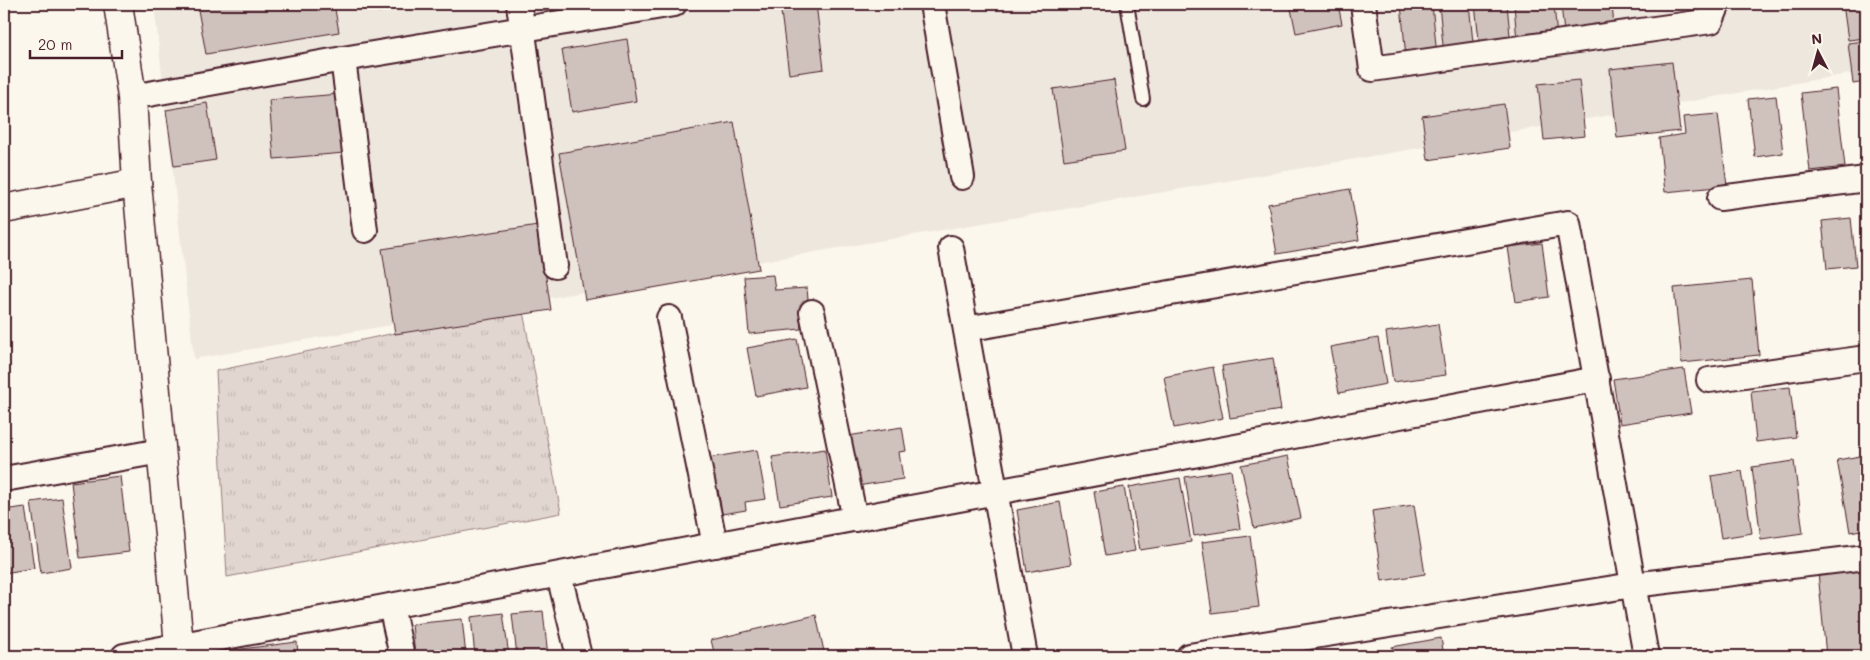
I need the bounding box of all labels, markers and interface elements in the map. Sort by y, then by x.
scale bar [30,28,122,60]
north arrow [1792,28,1842,78]
text: N [1810,29,1823,49]
text: 20 m [38,34,72,54]

